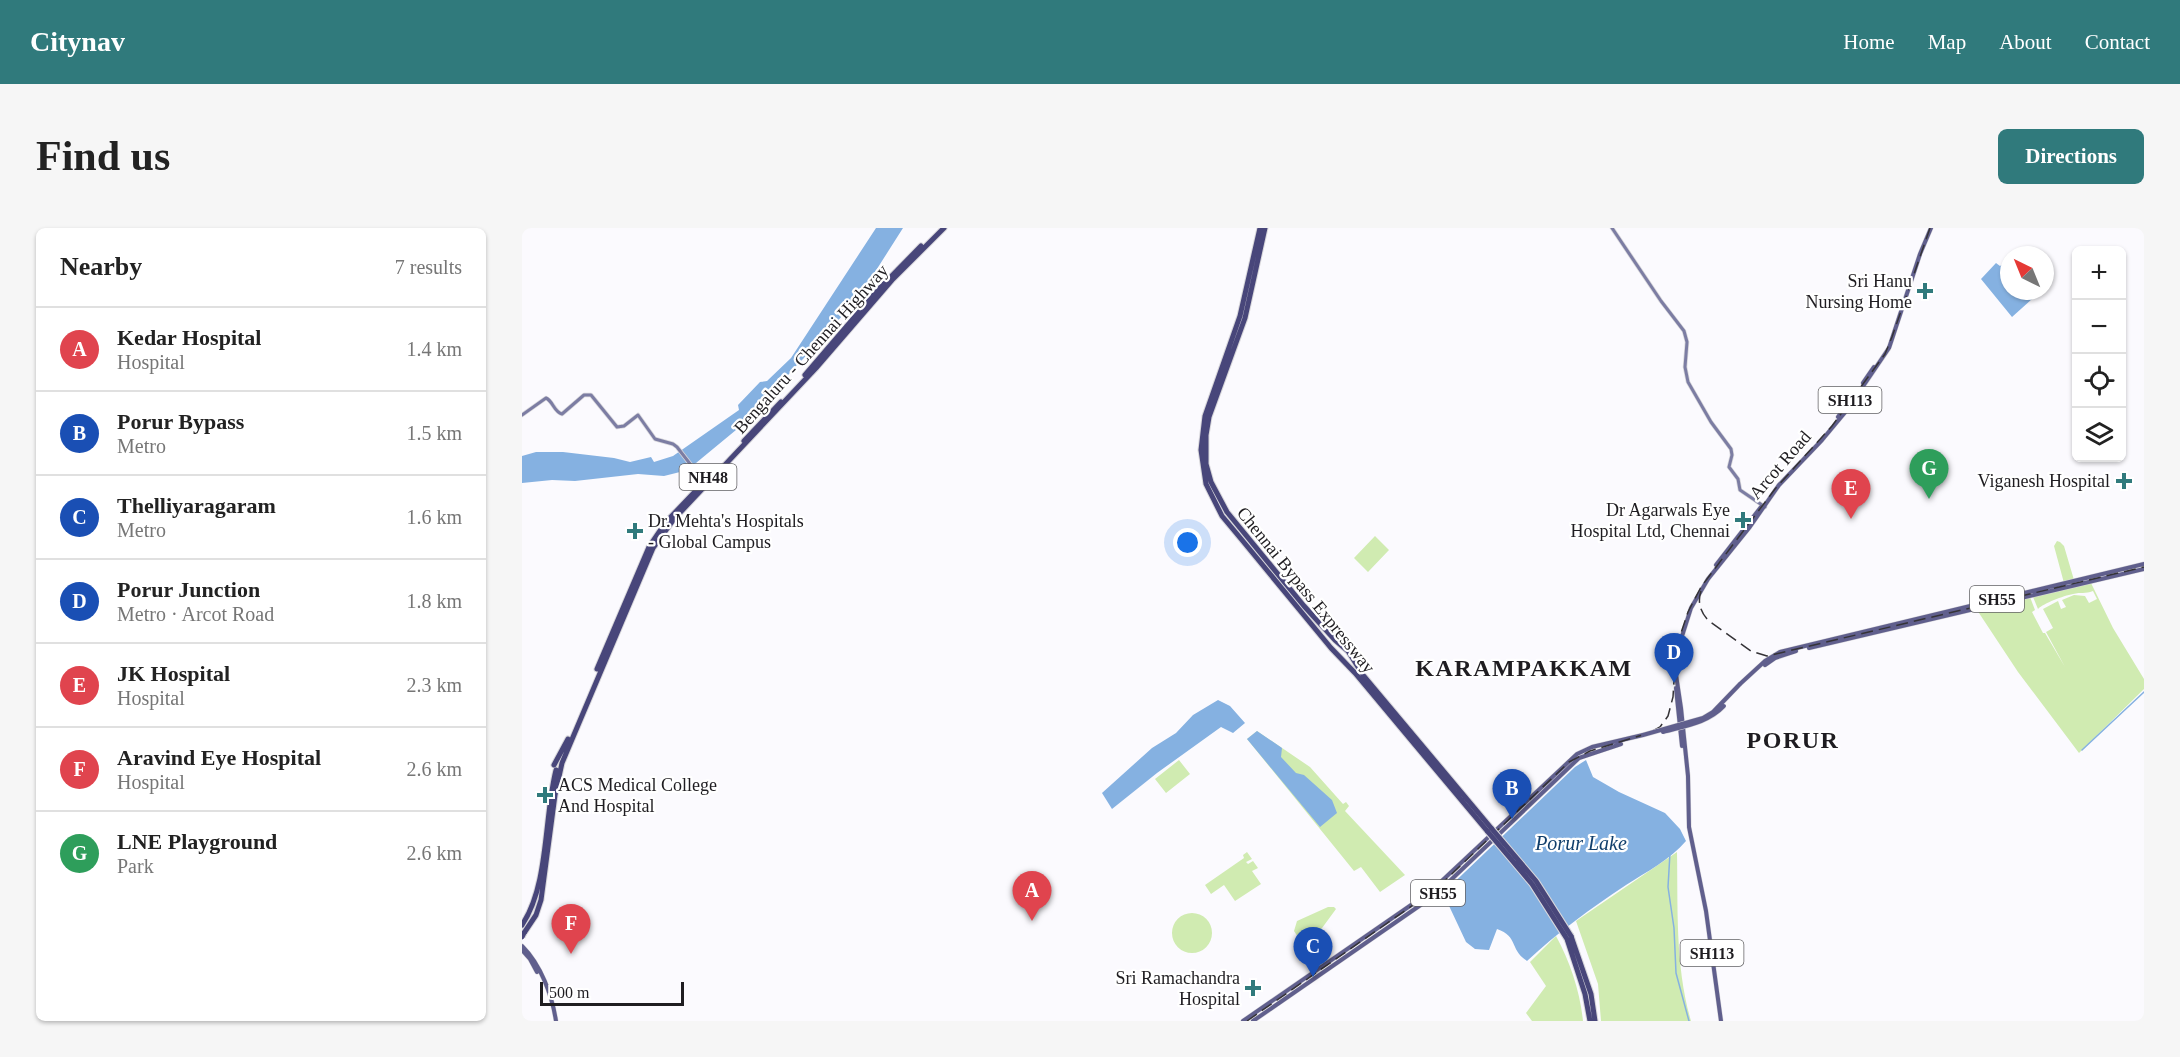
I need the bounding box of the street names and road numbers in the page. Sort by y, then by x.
street label: Bengaluru - Chennai Highway [730,260,892,438]
road number: SH113 [1818,387,1882,413]
street label: Arcot Road [1745,427,1815,503]
road number: NH48 [680,464,736,490]
street label: Chennai Bypass Expressway [1233,503,1379,677]
road number: SH55 [1970,586,2024,612]
road number: SH55 [1411,880,1465,906]
road number: SH113 [1680,940,1744,966]

